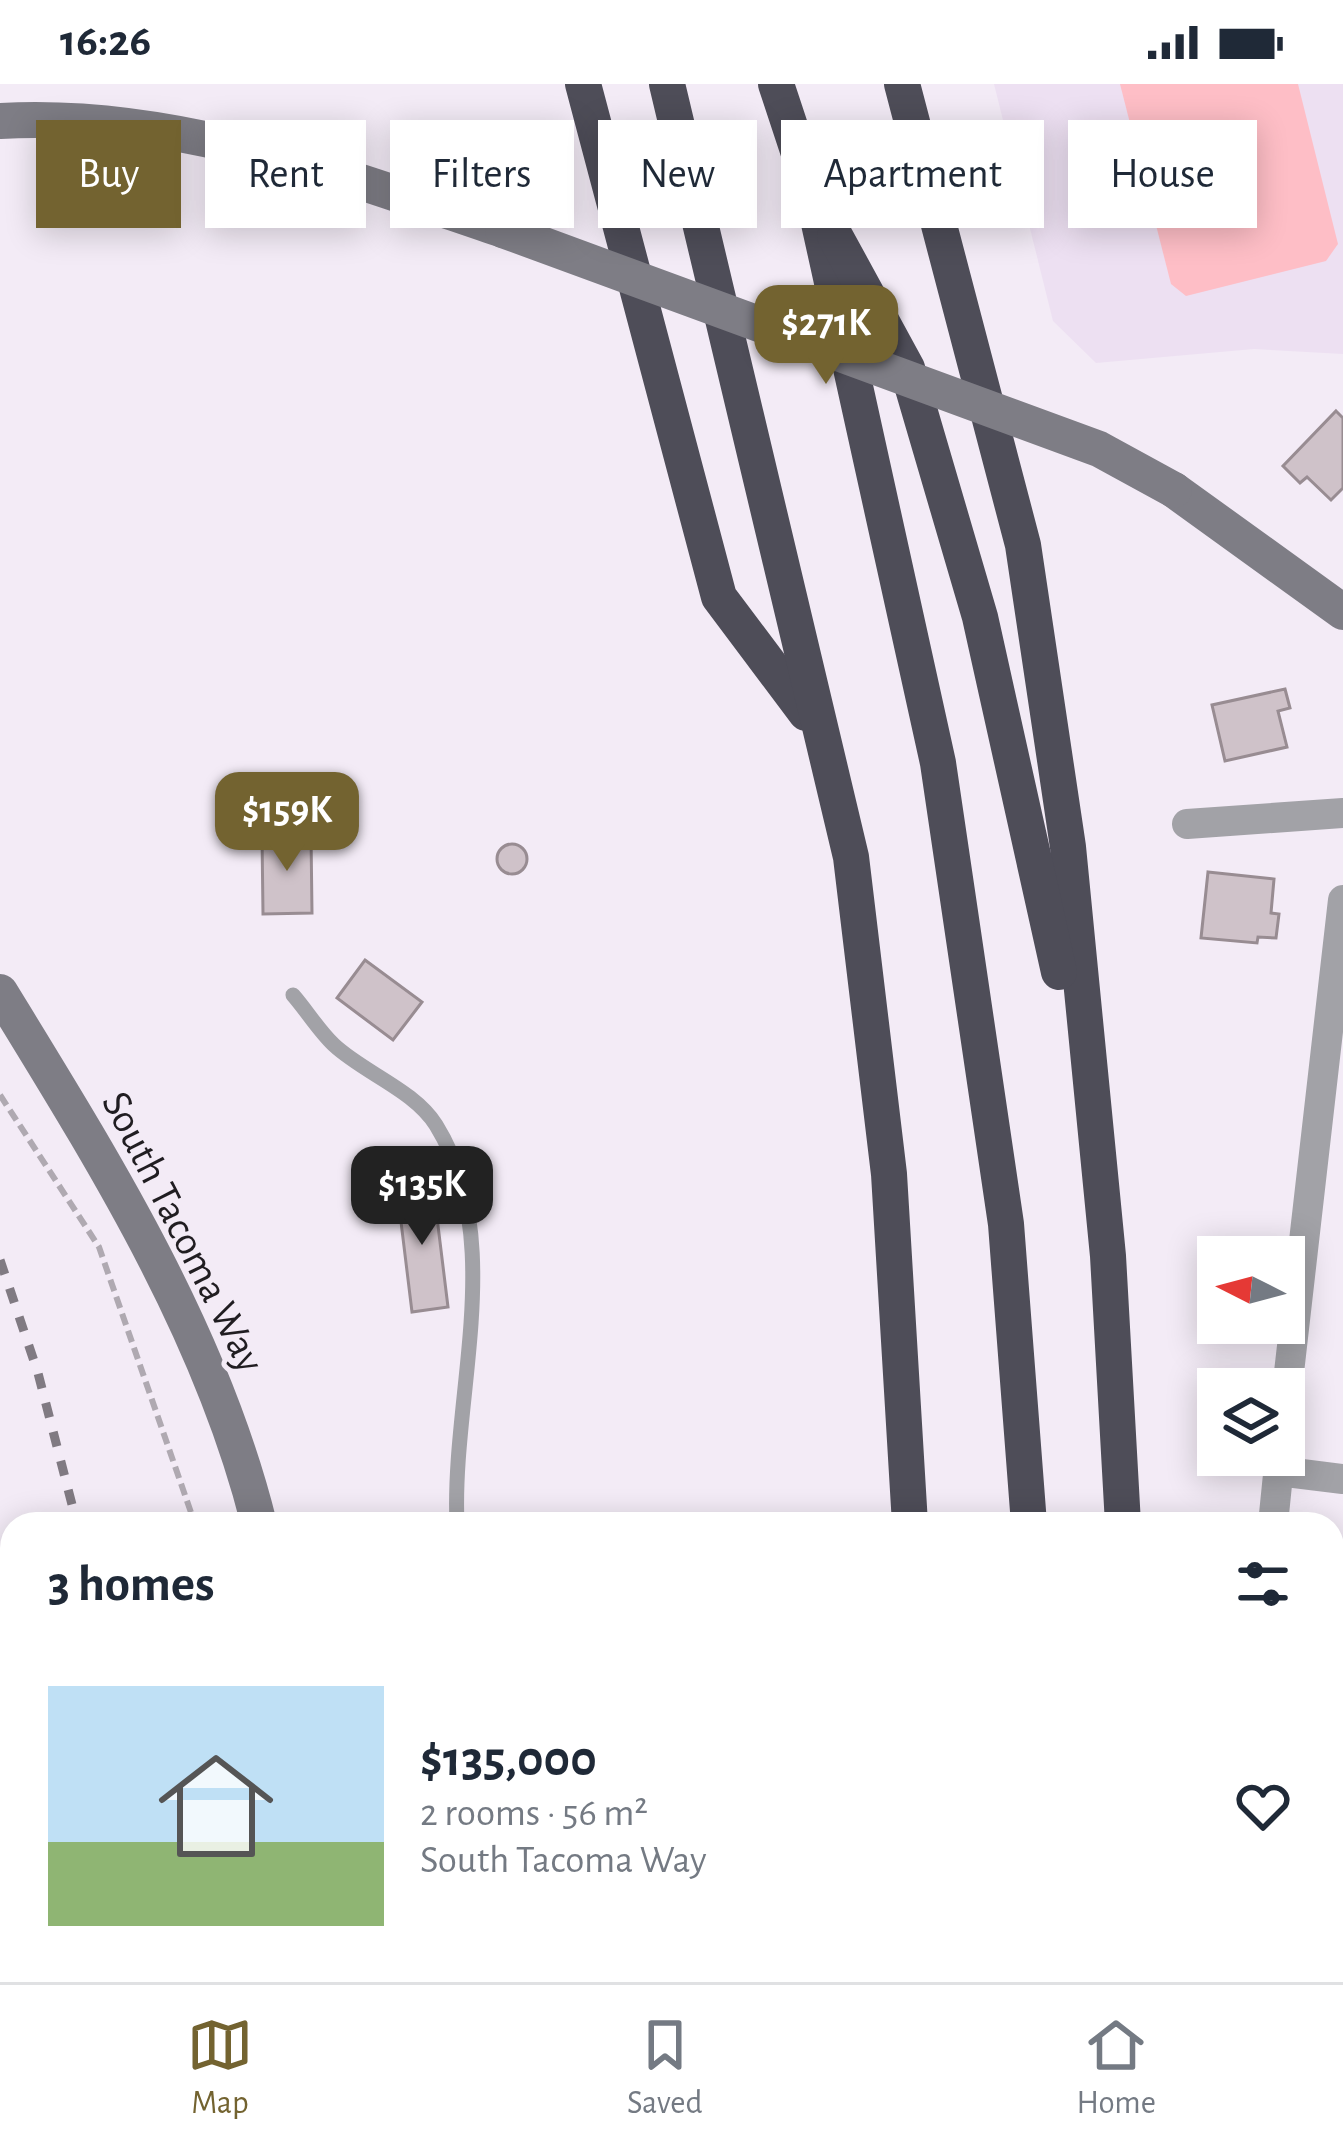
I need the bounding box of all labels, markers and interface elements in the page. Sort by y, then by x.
text: 16:26 [60,19,151,64]
chip: Buy [36,120,181,228]
chip: Rent [205,120,366,228]
chip: Filters [390,120,574,228]
chip: New [598,120,757,228]
chip: Apartment [781,120,1044,228]
chip: House [1068,120,1257,228]
pin: $271K [742,285,910,387]
text: $271K [781,304,871,343]
pin: $159K [203,772,371,874]
text: $159K [242,791,332,830]
street label: South Tacoma Way [94,1085,272,1379]
pin: $135K [338,1146,506,1248]
text: $135K [378,1165,466,1204]
north arrow [1197,1236,1305,1344]
map controls [1197,1236,1305,1476]
button: layers [1197,1368,1305,1476]
icon: filters [1230,1551,1296,1617]
text: 3 homes [48,1559,215,1610]
icon: home [144,1734,288,1878]
text: $135,000 [420,1734,597,1785]
icon: heart [1230,1773,1296,1839]
text: 2 rooms · 56 m² [420,1794,648,1833]
text: South Tacoma Way [420,1841,707,1880]
tab: Map [187,2012,253,2124]
tab: Saved [627,2012,703,2124]
tab: Home [1077,2012,1156,2124]

